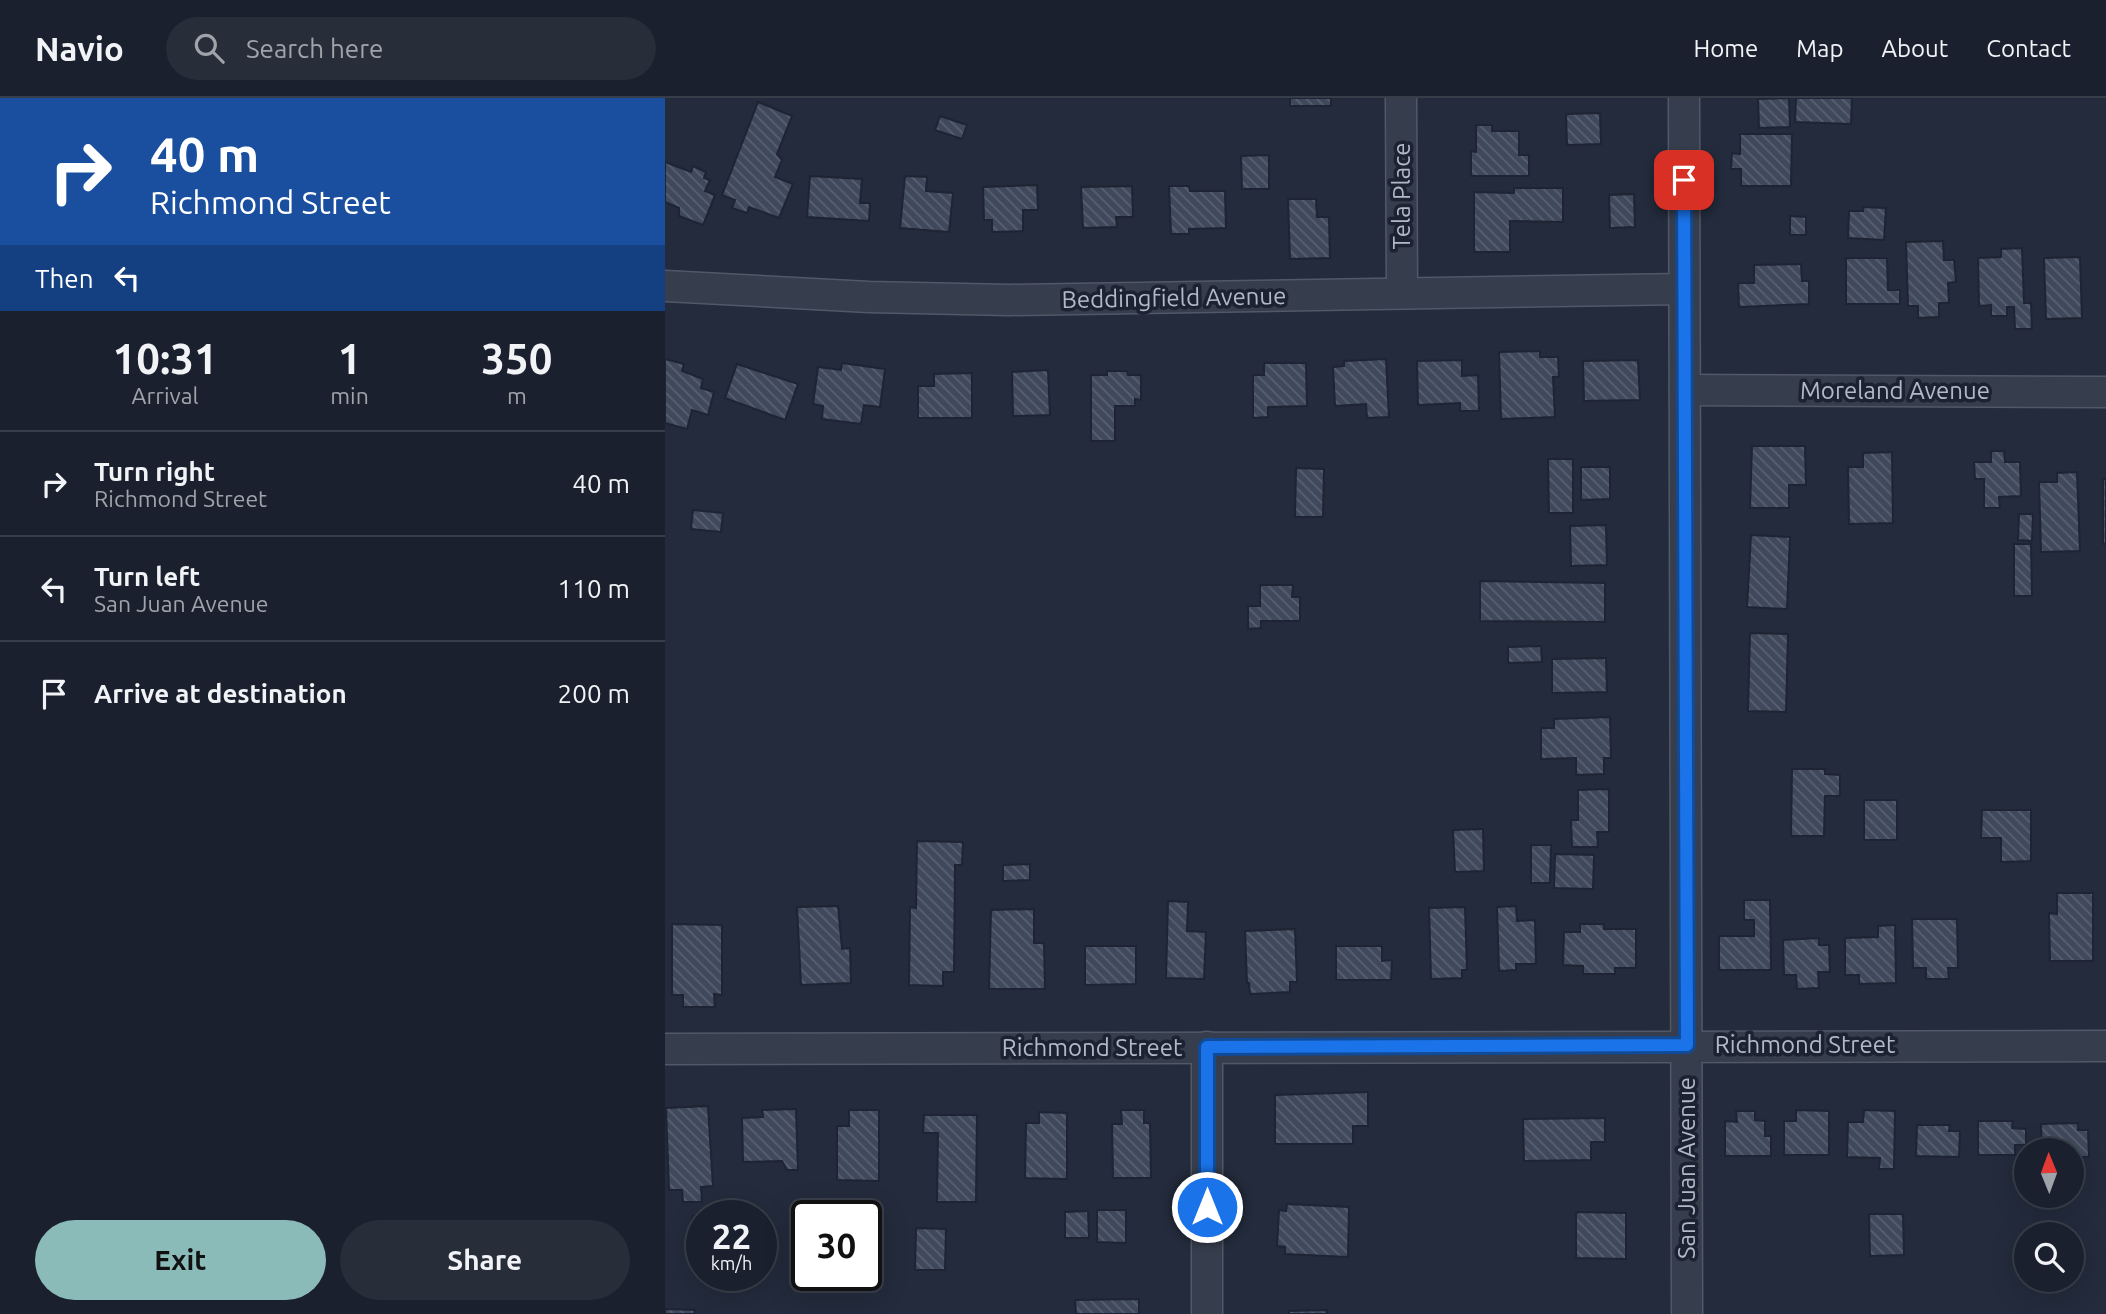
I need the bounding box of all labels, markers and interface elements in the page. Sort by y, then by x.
search box [166,17,656,80]
icon: search [190,29,228,67]
text: Navio [35,30,124,67]
text: Search here [246,34,383,63]
text: Home [1693,35,1758,62]
text: Map [1796,35,1843,62]
text: About [1881,35,1948,62]
text: Contact [1986,35,2071,62]
icon: right [35,126,126,217]
text: 40 m [150,126,259,181]
street label: Tela Place [1388,143,1415,249]
pin [1654,150,1714,210]
icon: arrive [1665,161,1703,199]
text: Richmond Street [150,184,391,220]
icon: left [108,259,146,297]
text: Then [35,264,94,293]
street label: Beddingfield Avenue [1061,282,1287,313]
text: 10:31 [113,335,218,382]
text: 1 [338,335,361,382]
text: 350 [481,335,552,382]
street label: Moreland Avenue [1800,377,1990,404]
text: Arrival [132,383,199,408]
text: min [330,383,369,408]
text: m [507,383,527,408]
text: Turn right [94,457,215,486]
icon: right [35,465,73,503]
text: 40 m [572,469,630,498]
text: Richmond Street [94,486,267,511]
text: Turn left [94,562,200,591]
icon: left [35,570,73,608]
text: 110 m [558,574,630,603]
text: San Juan Avenue [94,591,268,616]
icon: arrive [35,675,73,713]
text: Arrive at destination [94,679,347,708]
text: 200 m [558,679,630,708]
street label: Richmond Street [1715,1031,1896,1058]
street label: Richmond Street [1002,1034,1183,1061]
street label: San Juan Avenue [1673,1077,1700,1259]
north arrow [2014,1138,2084,1208]
map controls [2014,1138,2084,1292]
position arrow [1170,1170,1244,1244]
speed limit sign: 30 [791,1200,882,1291]
text: 22 [712,1216,751,1256]
button: Exit [35,1220,326,1300]
button: Share [340,1220,630,1300]
button: search [2014,1222,2084,1292]
text: km/h [711,1253,752,1273]

